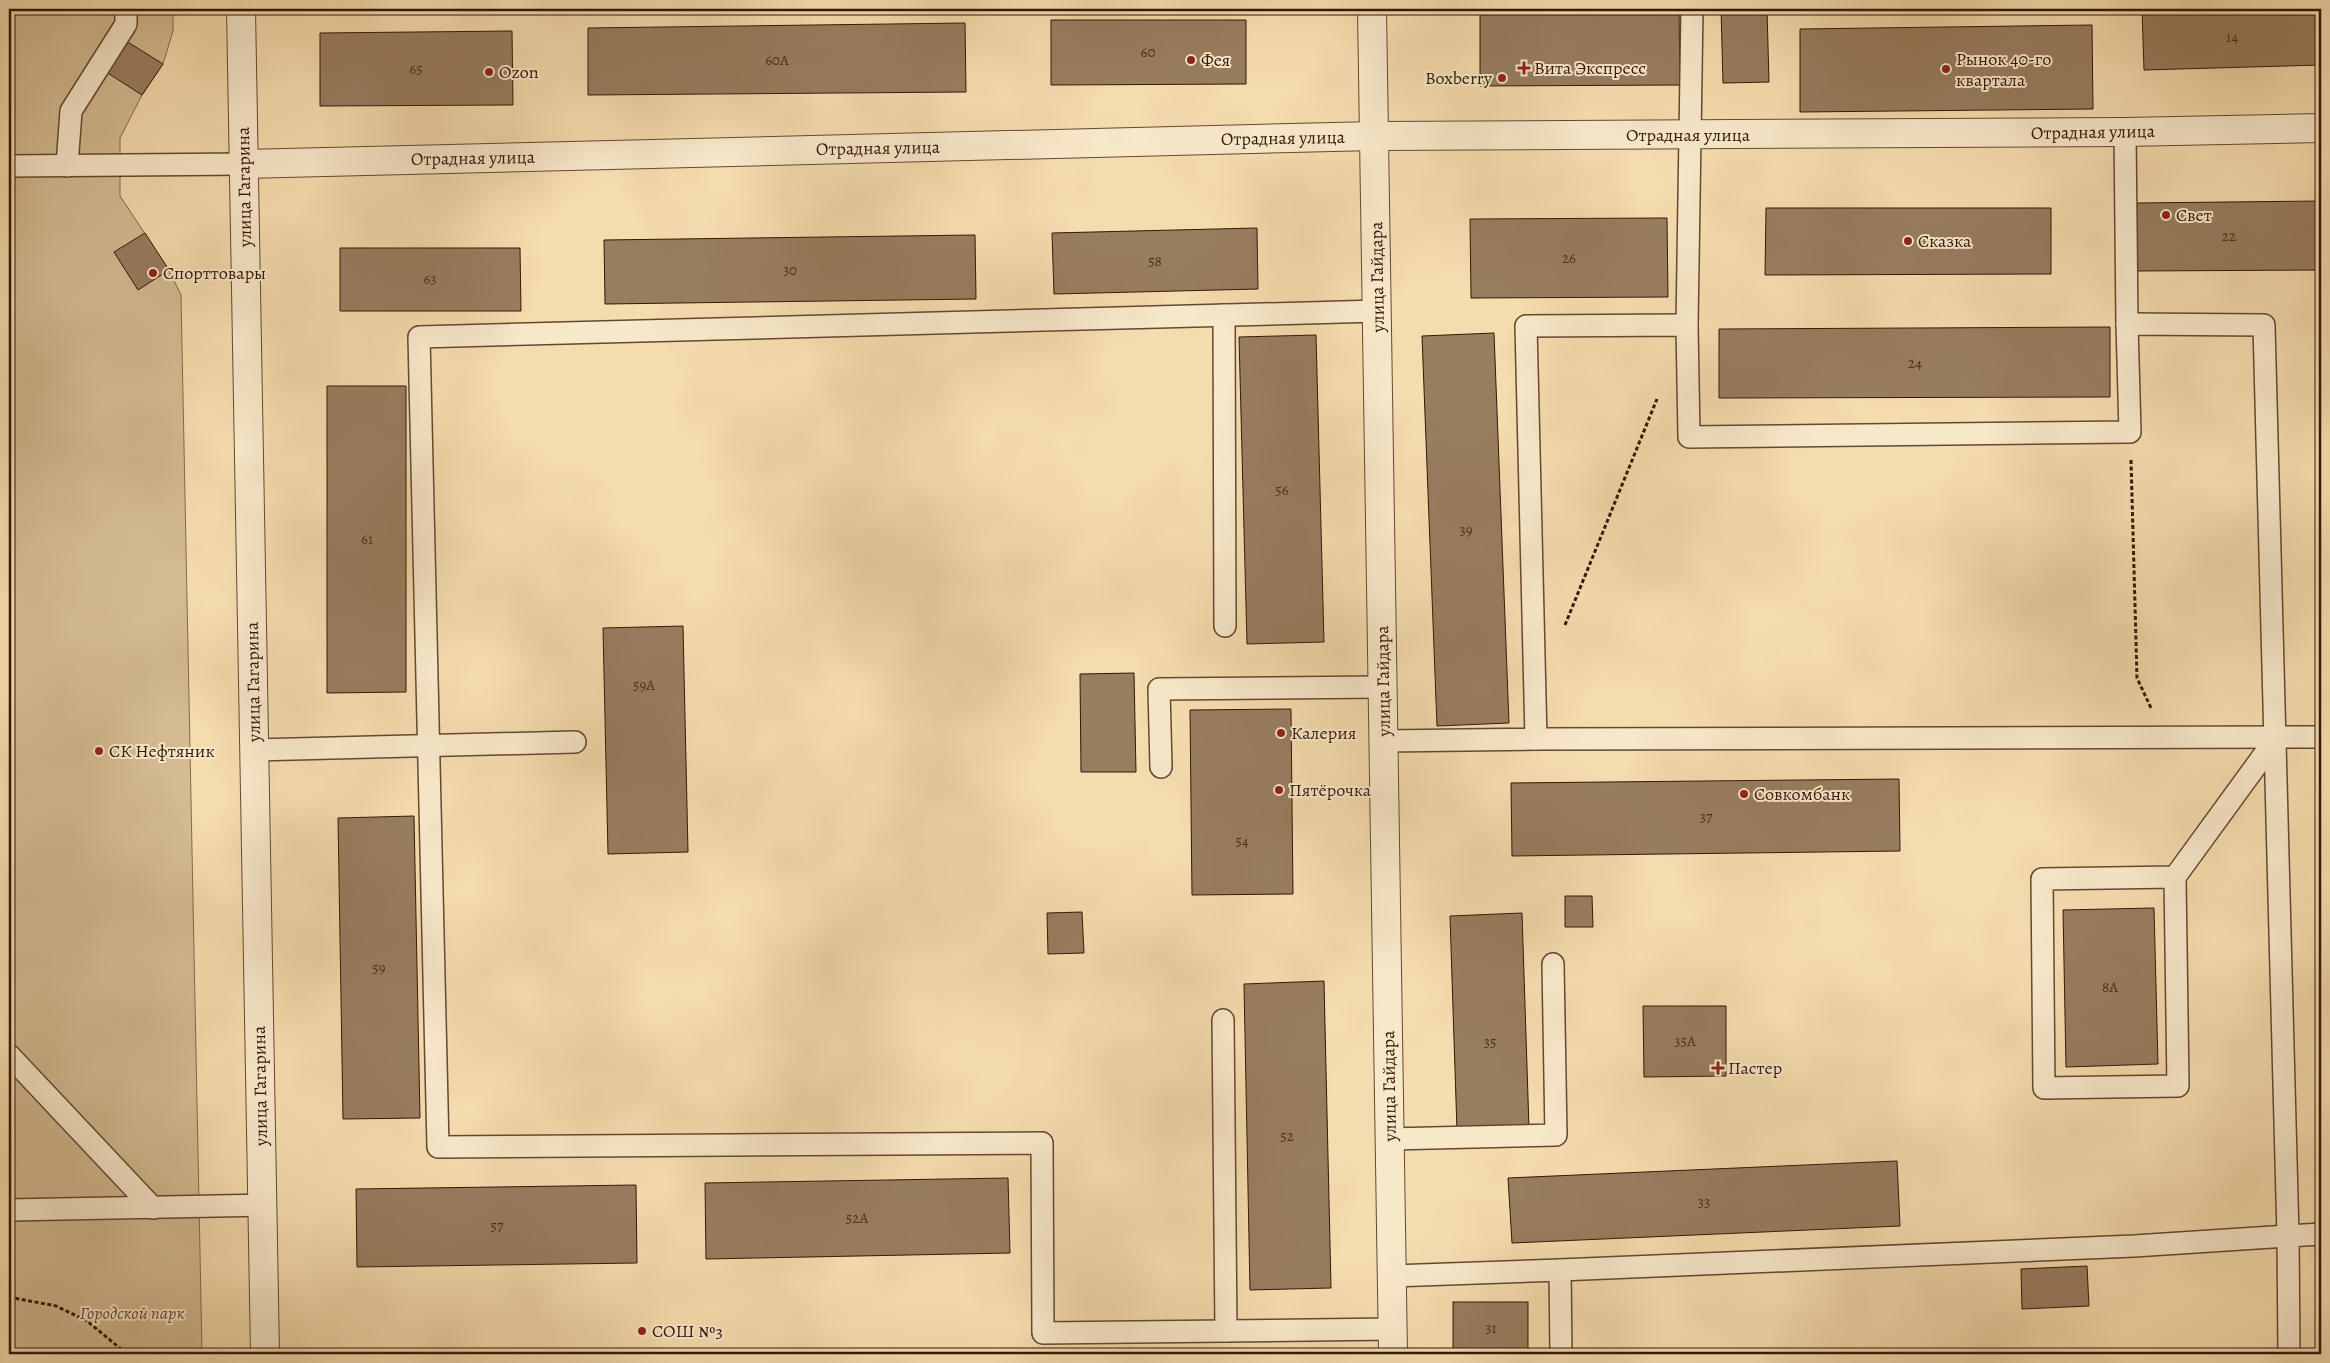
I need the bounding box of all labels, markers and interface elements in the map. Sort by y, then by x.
house number: 14 [2226,27,2238,47]
house number: 60 [1141,42,1155,62]
place label: Рынок 40-го квартала [1956,47,2051,92]
place label: Фея [1201,48,1230,72]
house number: 60А [765,50,789,70]
marker: Фея [1185,54,1197,66]
place label: Вита Экспресс [1534,56,1646,80]
house number: 65 [409,59,423,79]
place label: Ozon [499,60,539,84]
marker: Вита Экспресс [1518,62,1530,74]
marker: Рынок 40-го квартала [1940,63,1952,75]
marker: Ozon [483,66,495,78]
place label: Boxberry [1425,66,1493,90]
marker: Boxberry [1496,72,1508,84]
street label: Отрадная улица [2031,119,2156,145]
street label: Отрадная улица [1626,123,1751,147]
street label: Отрадная улица [1221,125,1346,151]
street label: улица Гагарина [231,126,257,248]
street label: Отрадная улица [816,135,941,161]
street label: Отрадная улица [411,145,536,171]
place label: Свет [2176,203,2212,227]
marker: Свет [2160,209,2172,221]
street label: улица Гайдара [1364,221,1390,334]
house number: 22 [2222,226,2236,246]
place label: Сказка [1918,229,1972,253]
marker: Сказка [1902,235,1914,247]
house number: 26 [1562,248,1576,268]
house number: 58 [1148,251,1162,271]
house number: 30 [783,260,797,280]
place label: Спорттовары [163,261,266,285]
marker: Спорттовары [147,267,159,279]
house number: 63 [423,269,437,289]
house number: 24 [1908,353,1922,373]
house number: 56 [1275,480,1289,500]
house number: 39 [1459,520,1473,540]
house number: 61 [361,529,373,549]
street label: улица Гагарина [240,621,266,743]
street label: улица Гайдара [1370,625,1396,738]
house number: 59А [633,675,655,695]
place label: Калерия [1291,721,1356,745]
marker: Калерия [1275,727,1287,739]
place label: СК Нефтяник [109,739,215,763]
marker: СК Нефтяник [93,745,105,757]
place label: Пятёрочка [1289,778,1372,802]
place label: Совкомбанк [1754,782,1850,806]
marker: Пятёрочка [1273,784,1285,796]
marker: Совкомбанк [1738,788,1750,800]
house number: 37 [1700,807,1713,827]
house number: 54 [1235,831,1249,851]
house number: 59 [372,958,386,978]
house number: 8А [2102,977,2118,997]
street label: улица Гагарина [247,1025,273,1147]
street label: улица Гайдара [1376,1030,1402,1143]
house number: 35А [1674,1031,1696,1051]
house number: 35 [1484,1032,1496,1052]
place label: Пастер [1728,1056,1782,1080]
marker: Пастер [1712,1062,1724,1074]
house number: 52 [1280,1126,1294,1146]
house number: 33 [1698,1192,1710,1212]
house number: 52А [846,1208,868,1228]
house number: 57 [491,1216,504,1236]
park label: Городской парк [79,1301,185,1325]
house number: 31 [1485,1318,1497,1338]
place label: СОШ №3 [652,1319,723,1343]
marker: СОШ №3 [636,1325,648,1337]

